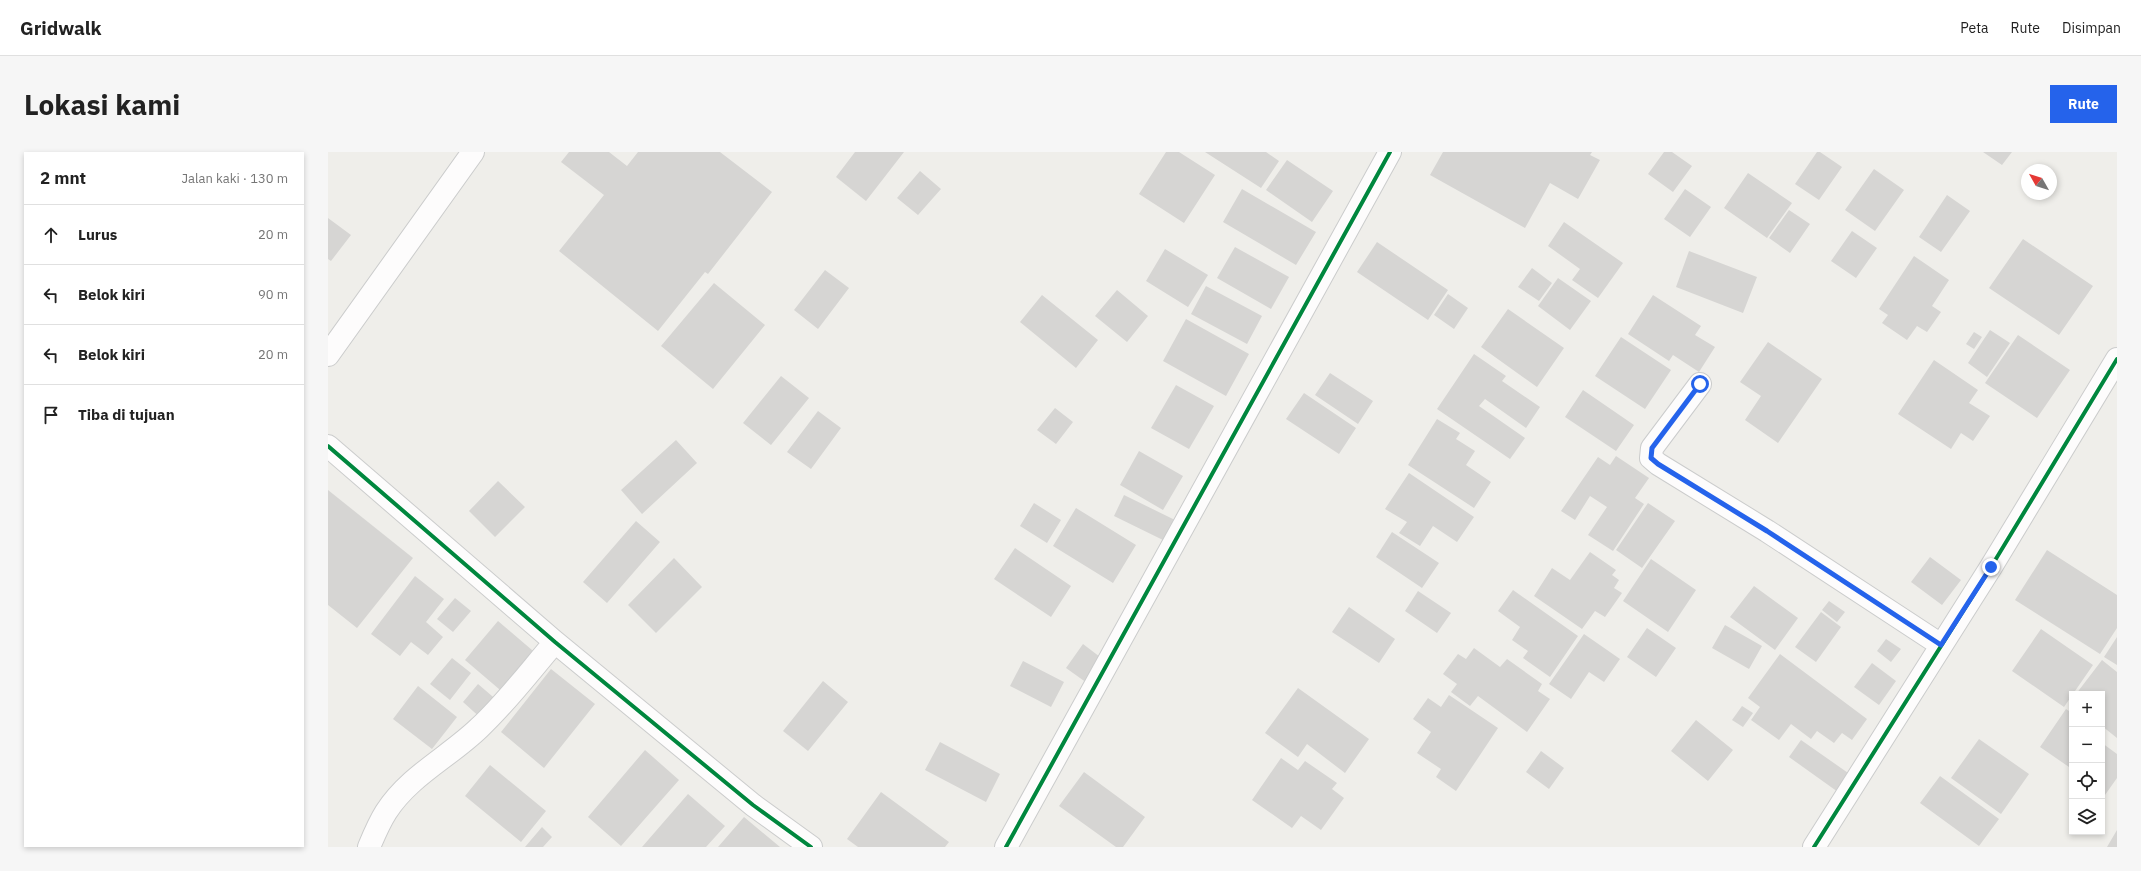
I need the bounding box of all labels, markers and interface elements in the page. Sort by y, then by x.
text: Gridwalk [20,16,102,40]
text: Peta [1960,19,1989,37]
text: Rute [2011,19,2040,37]
text: Disimpan [2062,19,2121,37]
button: Rute [2050,85,2117,123]
text: Lokasi kami [24,86,180,123]
north arrow [2021,164,2057,200]
text: 2 mnt [40,167,86,189]
text: Jalan kaki · 130 m [181,170,288,187]
icon: ahead [40,224,62,246]
text: Lurus [78,225,117,244]
text: 20 m [258,226,288,243]
icon: left [40,284,62,306]
text: Belok kiri [78,285,145,304]
text: 90 m [258,286,288,303]
icon: left [40,344,62,366]
text: Belok kiri [78,345,145,364]
text: 20 m [258,346,288,363]
route start [1691,375,1709,393]
icon: arrive [40,404,62,426]
text: Tiba di tujuan [78,405,175,424]
route end [1982,558,2000,576]
map controls [2069,691,2105,835]
button: + [2069,691,2105,727]
button: − [2069,727,2105,763]
button: locate [2069,763,2105,799]
button: layers [2069,799,2105,835]

